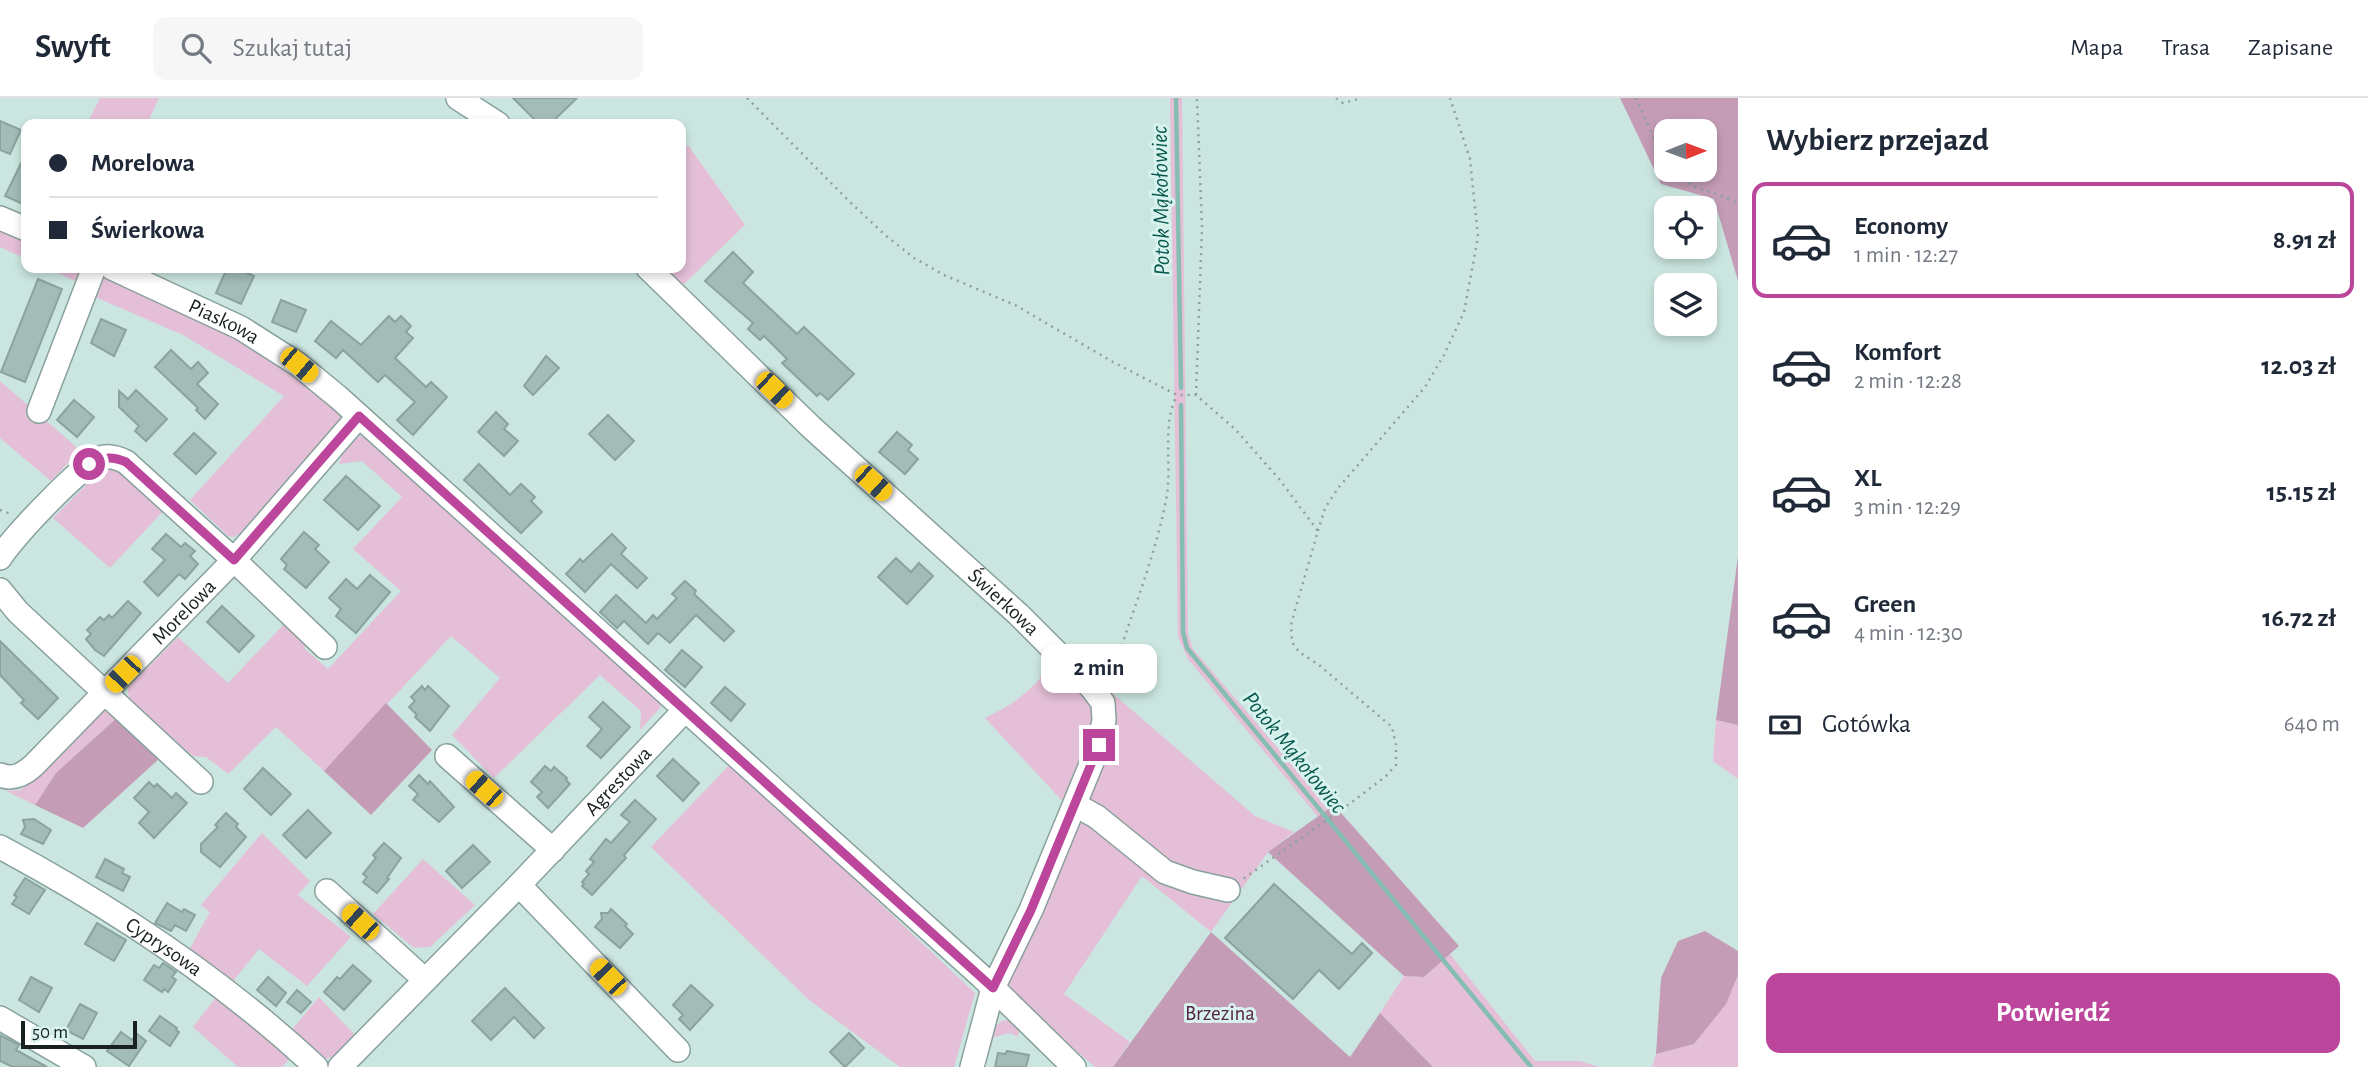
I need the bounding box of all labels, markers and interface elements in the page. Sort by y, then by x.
search box [153,17,643,80]
icon: search [177,29,215,67]
text: Swyft [35,31,111,64]
text: Szukaj tutaj [233,35,352,61]
text: Mapa [2070,36,2123,60]
text: Trasa [2161,36,2210,60]
text: Zapisane [2248,36,2333,60]
north arrow [1654,119,1717,182]
map controls [1654,119,1717,336]
text: Wybierz przejazd [1766,124,1989,156]
water label: Potok Mąkołowiec [1149,126,1174,276]
text: Morelowa [91,150,195,176]
button: locate [1654,196,1717,259]
icon: car [1770,209,1833,272]
text: Economy [1854,213,1948,239]
text: Świerkowa [91,217,205,243]
text: 8.91 zł [2273,227,2336,253]
text: 1 min · 12:27 [1854,244,1958,267]
button: layers [1654,273,1717,336]
street label: Piaskowa [185,295,263,348]
icon: car [1770,335,1833,398]
text: Komfort [1854,339,1941,365]
car [277,343,322,387]
text: 12.03 zł [2261,353,2336,379]
car [752,368,797,412]
text: 2 min · 12:28 [1854,370,1962,393]
route start [73,448,105,480]
car [851,461,896,505]
icon: car [1770,461,1833,524]
text: XL [1854,465,1881,491]
text: 15.15 zł [2266,479,2336,505]
text: 3 min · 12:29 [1854,496,1961,519]
street label: Świerkowa [964,562,1043,640]
street label: Morelowa [148,575,220,648]
icon: car [1770,587,1833,650]
text: Green [1854,591,1916,617]
text: 16.72 zł [2262,605,2336,631]
text: 4 min · 12:30 [1854,622,1963,645]
callout: 2 min [1041,644,1157,692]
car [101,652,146,696]
text: 2 min [1073,657,1125,680]
water label: Potok Mąkołowiec [1238,688,1350,818]
icon: cash [1766,706,1804,744]
text: Gotówka [1822,711,1911,737]
text: 640 m [2284,713,2340,736]
route end [1083,729,1115,761]
street label: Agrestowa [581,742,656,820]
car [462,767,507,811]
car [338,900,383,944]
street label: Cyprysowa [122,913,206,980]
car [586,955,631,999]
button: Potwierdź [1766,973,2340,1053]
park label: Brzezina [1185,1003,1255,1024]
scale bar [21,1018,136,1050]
text: 50 m [32,1023,68,1042]

